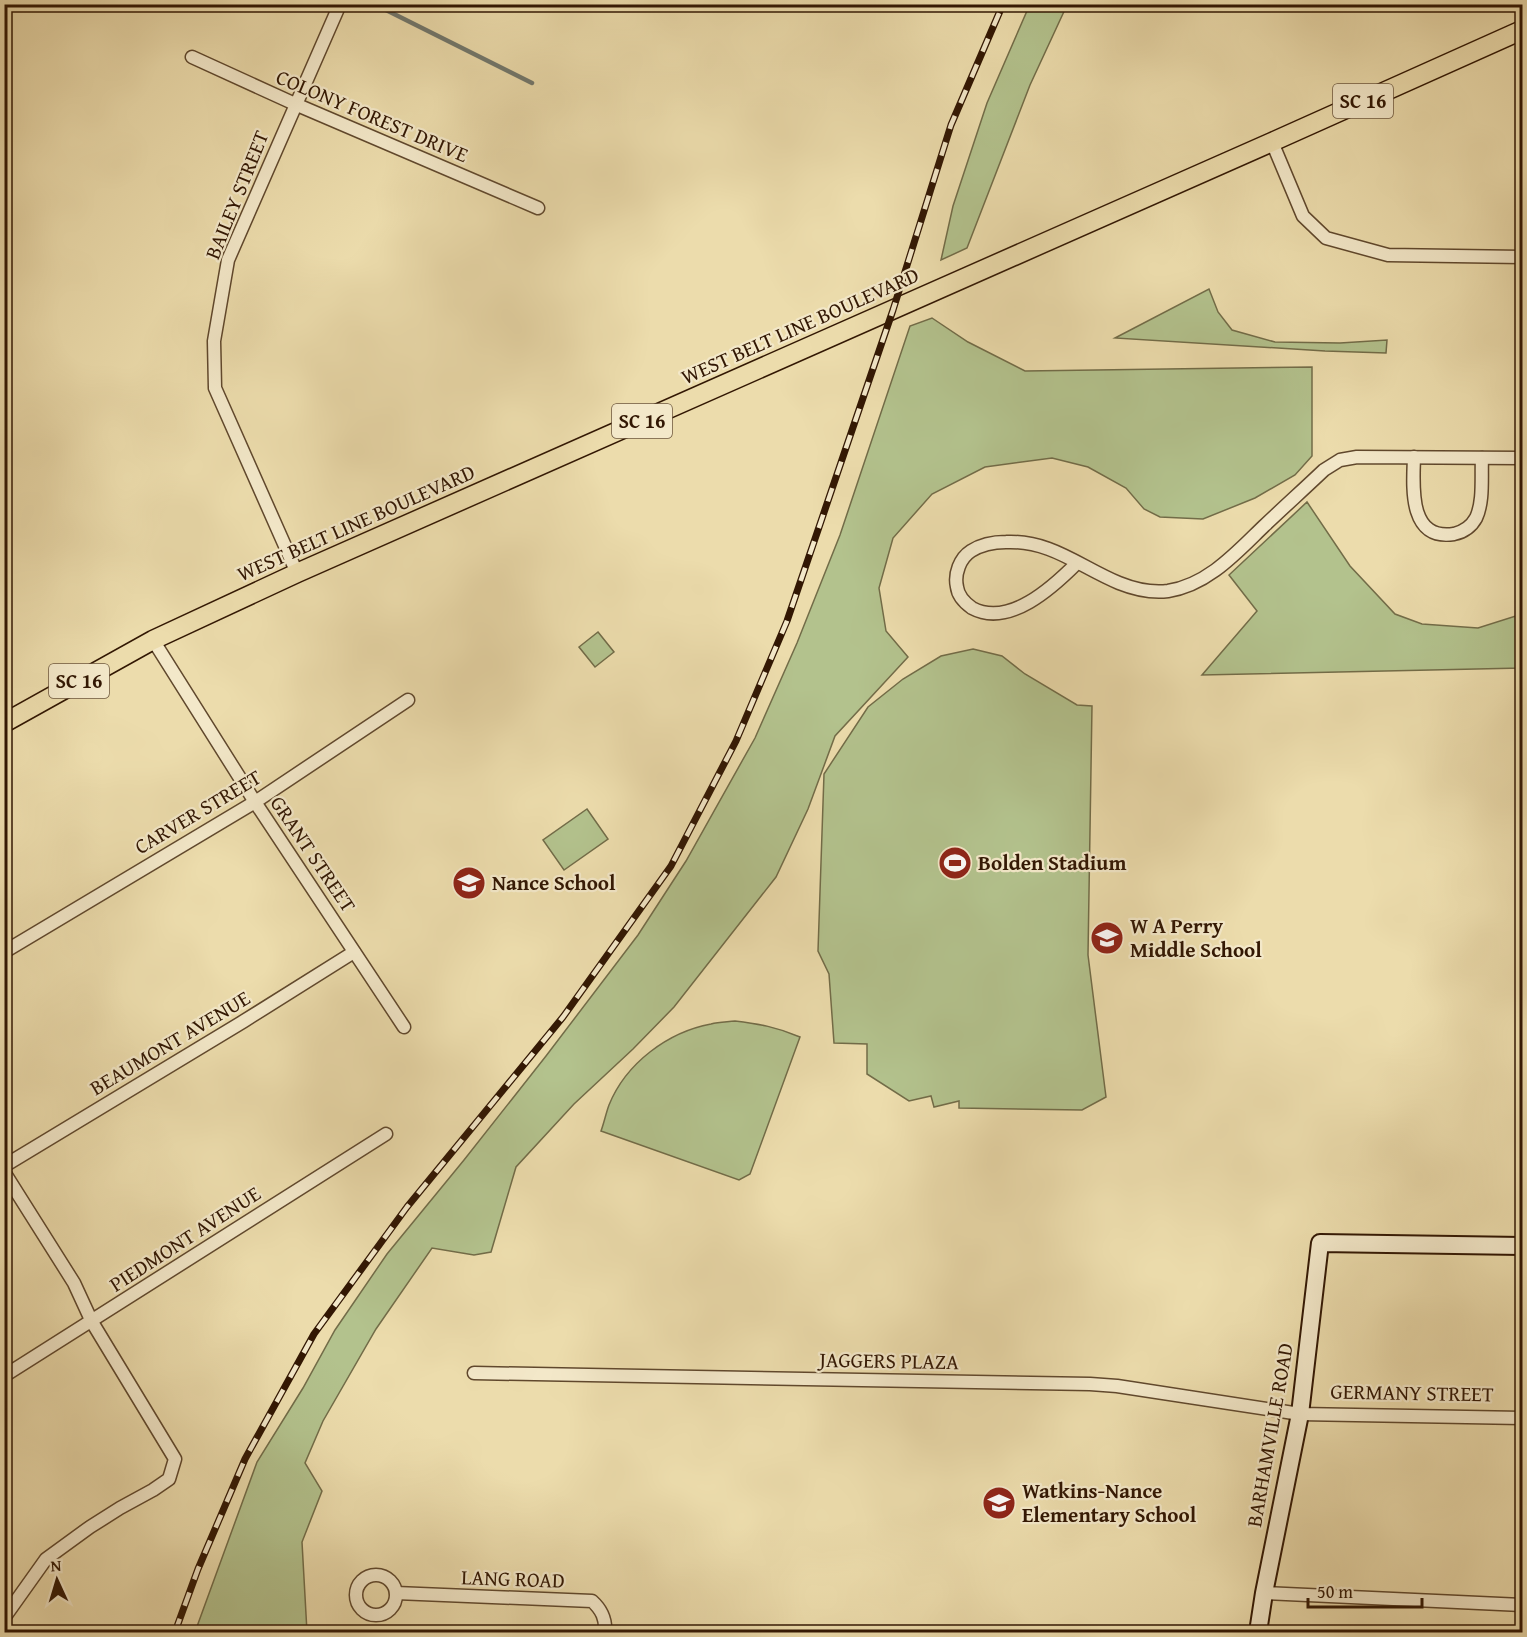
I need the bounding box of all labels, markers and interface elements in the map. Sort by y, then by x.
street label: COLONY FOREST DRIVE [271,61,473,170]
road number: SC 16 [1333,84,1393,118]
street label: BAILEY STREET [197,126,277,264]
street label: WEST BELT LINE BOULEVARD [676,259,924,392]
road number: SC 16 [612,404,672,438]
street label: WEST BELT LINE BOULEVARD [232,456,480,589]
road number: SC 16 [49,664,109,698]
street label: CARVER STREET [128,761,267,862]
street label: GRANT STREET [263,789,364,918]
sports icon: Bolden Stadium [937,845,973,881]
place label: Bolden Stadium [978,847,1126,878]
school or university icon: Nance School [451,865,487,901]
place label: Nance School [492,867,616,898]
place label: W A Perry Middle School [1130,910,1262,965]
school or university icon: W A Perry Middle School [1089,920,1125,956]
street label: BEAUMONT AVENUE [84,982,256,1103]
street label: PIEDMONT AVENUE [103,1178,267,1299]
street label: BARHAMVILLE ROAD [1238,1340,1301,1529]
street label: JAGGERS PLAZA [816,1344,959,1377]
street label: GERMANY STREET [1330,1376,1494,1409]
place label: Watkins-Nance Elementary School [1022,1475,1197,1530]
school or university icon: Watkins-Nance Elementary School [981,1485,1017,1521]
north arrow [27,1550,87,1610]
text: N [50,1553,62,1577]
street label: LANG ROAD [461,1561,565,1596]
scale bar [1308,1571,1422,1609]
text: 50 m [1317,1578,1353,1605]

